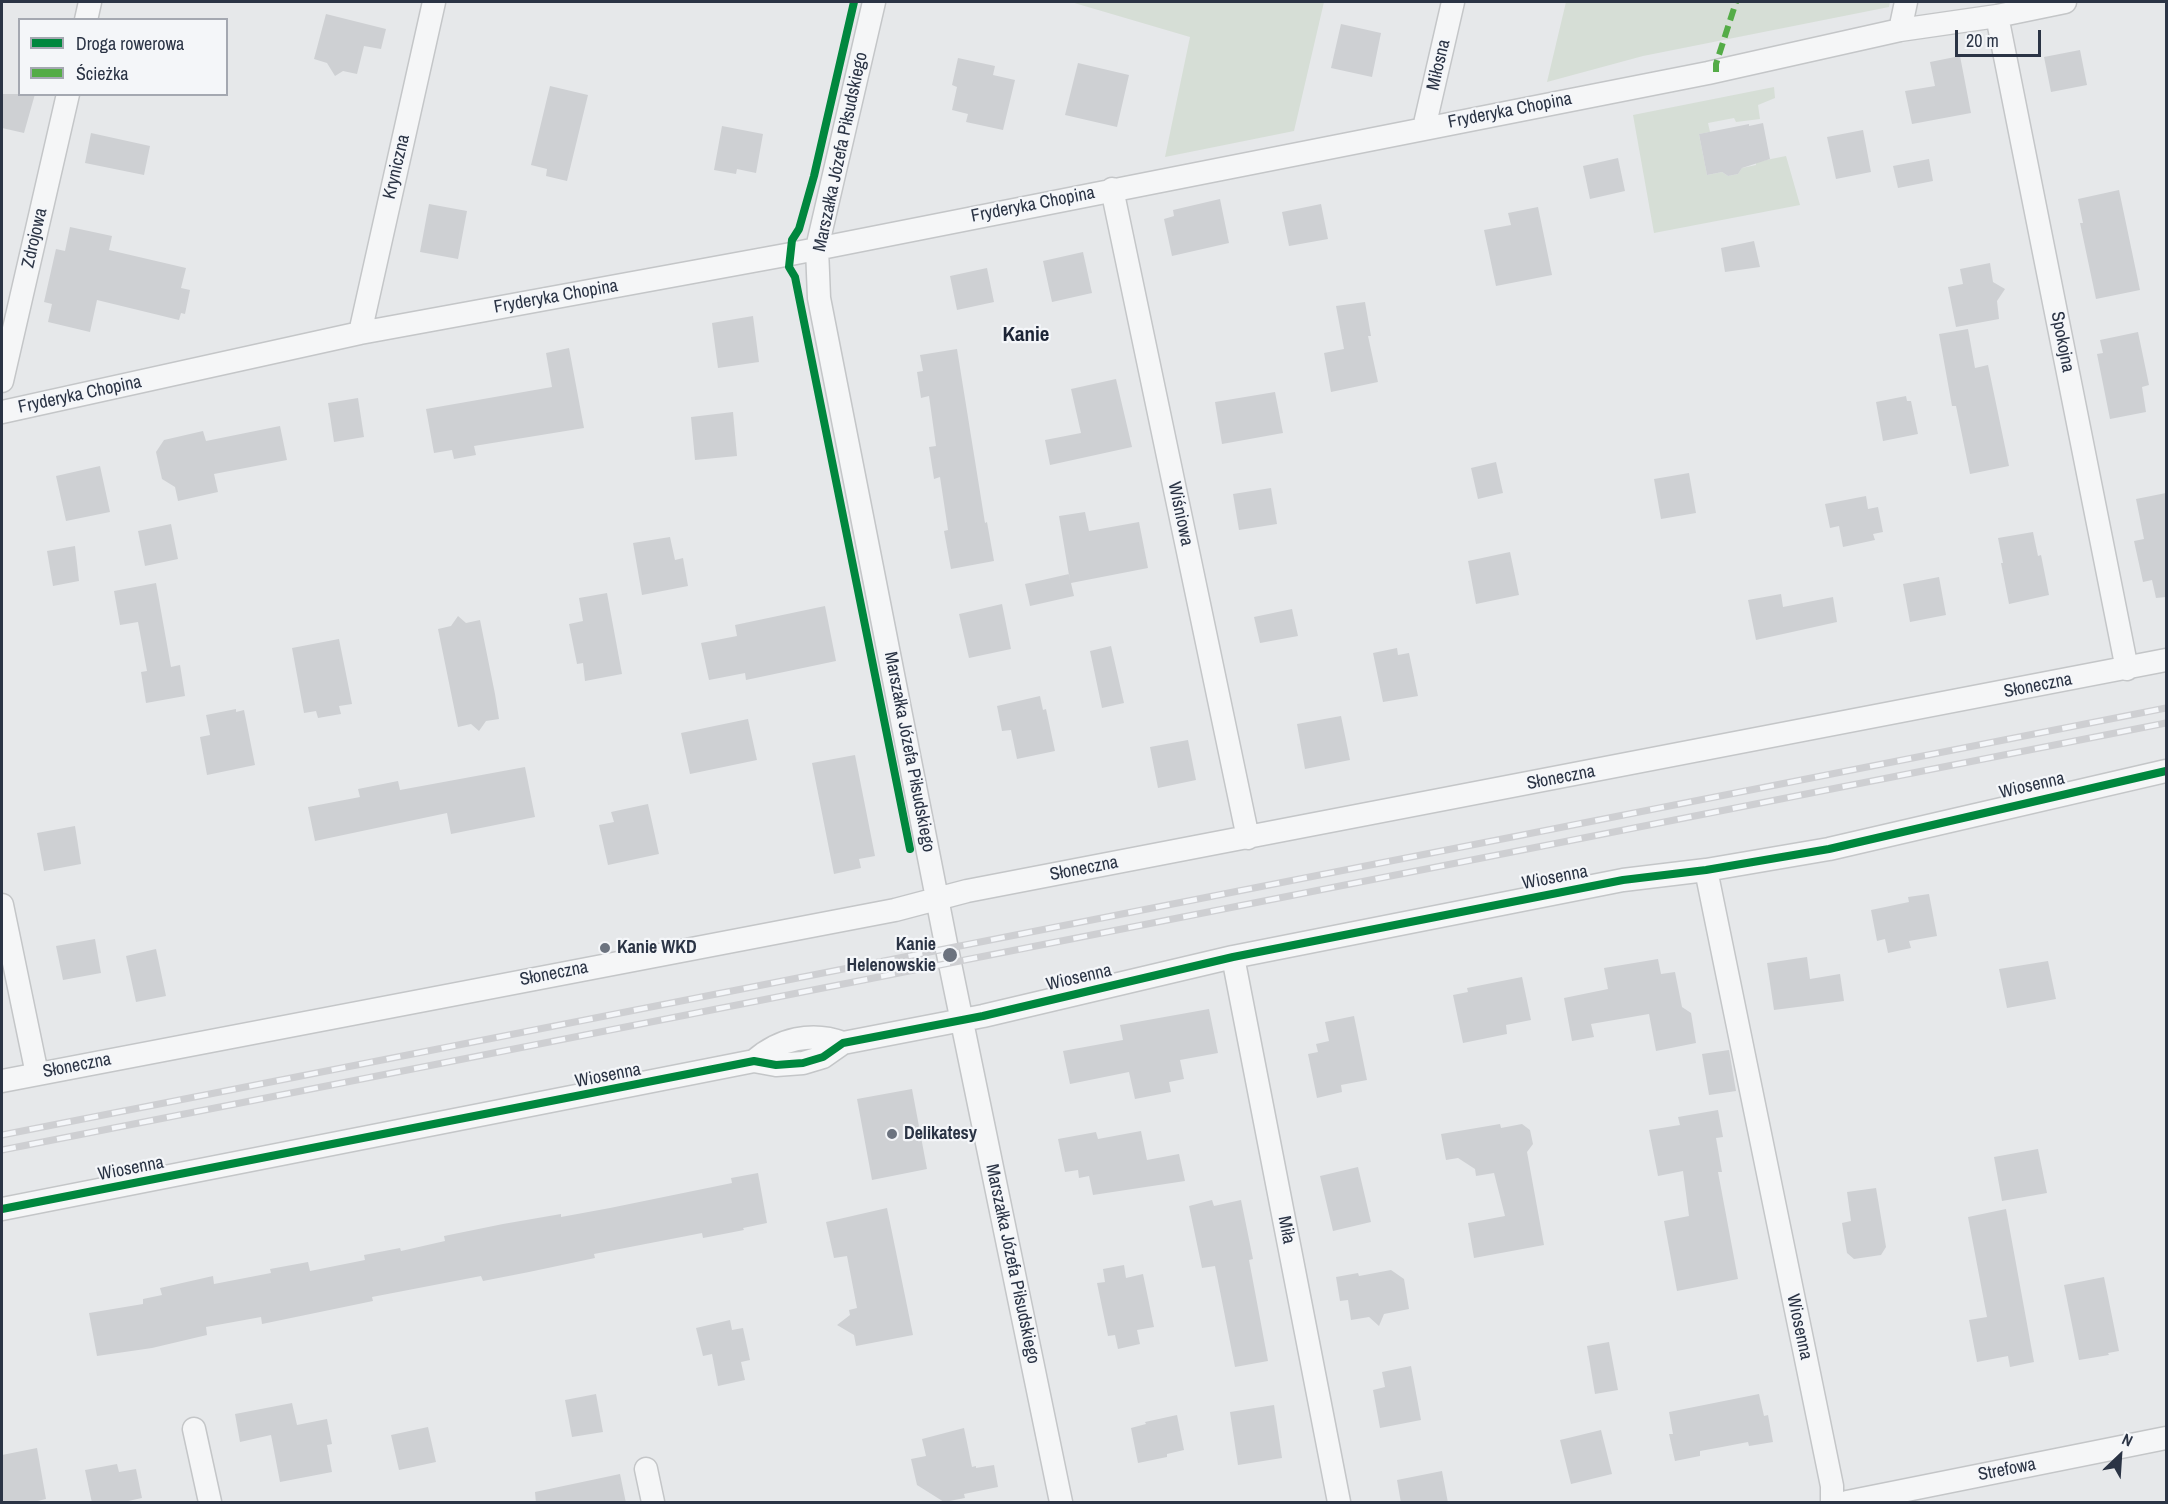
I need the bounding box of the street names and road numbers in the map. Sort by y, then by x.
street label: Miłosna [1423,37,1455,93]
street label: Marszałka Józefa Piłsudskiego [809,50,873,254]
street label: Fryderyka Chopina [1446,88,1574,134]
street label: Kryniczna [379,133,415,201]
street label: Fryderyka Chopina [969,182,1097,228]
street label: Zdrojowa [18,206,52,270]
street label: Fryderyka Chopina [492,275,620,319]
street label: Spokojna [2046,310,2078,374]
street label: Fryderyka Chopina [16,371,144,419]
street label: Wiśniowa [1163,480,1197,548]
street label: Marszałka Józefa Piłsudskiego [879,650,939,854]
street label: Słoneczna [2002,669,2074,703]
street label: Słoneczna [1525,761,1597,795]
street label: Wiosenna [1997,768,2067,804]
street label: Słoneczna [1048,852,1120,886]
street label: Wiosenna [1520,861,1590,895]
street label: Słoneczna [518,957,590,991]
street label: Wiosenna [1044,960,1114,996]
street label: Słoneczna [41,1049,113,1083]
street label: Wiosenna [573,1059,643,1093]
street label: Wiosenna [96,1152,166,1186]
street label: Marszałka Józefa Piłsudskiego [980,1162,1044,1366]
street label: Miła [1273,1214,1299,1246]
street label: Wiosenna [1782,1292,1816,1362]
street label: Strefowa [1976,1454,2038,1486]

